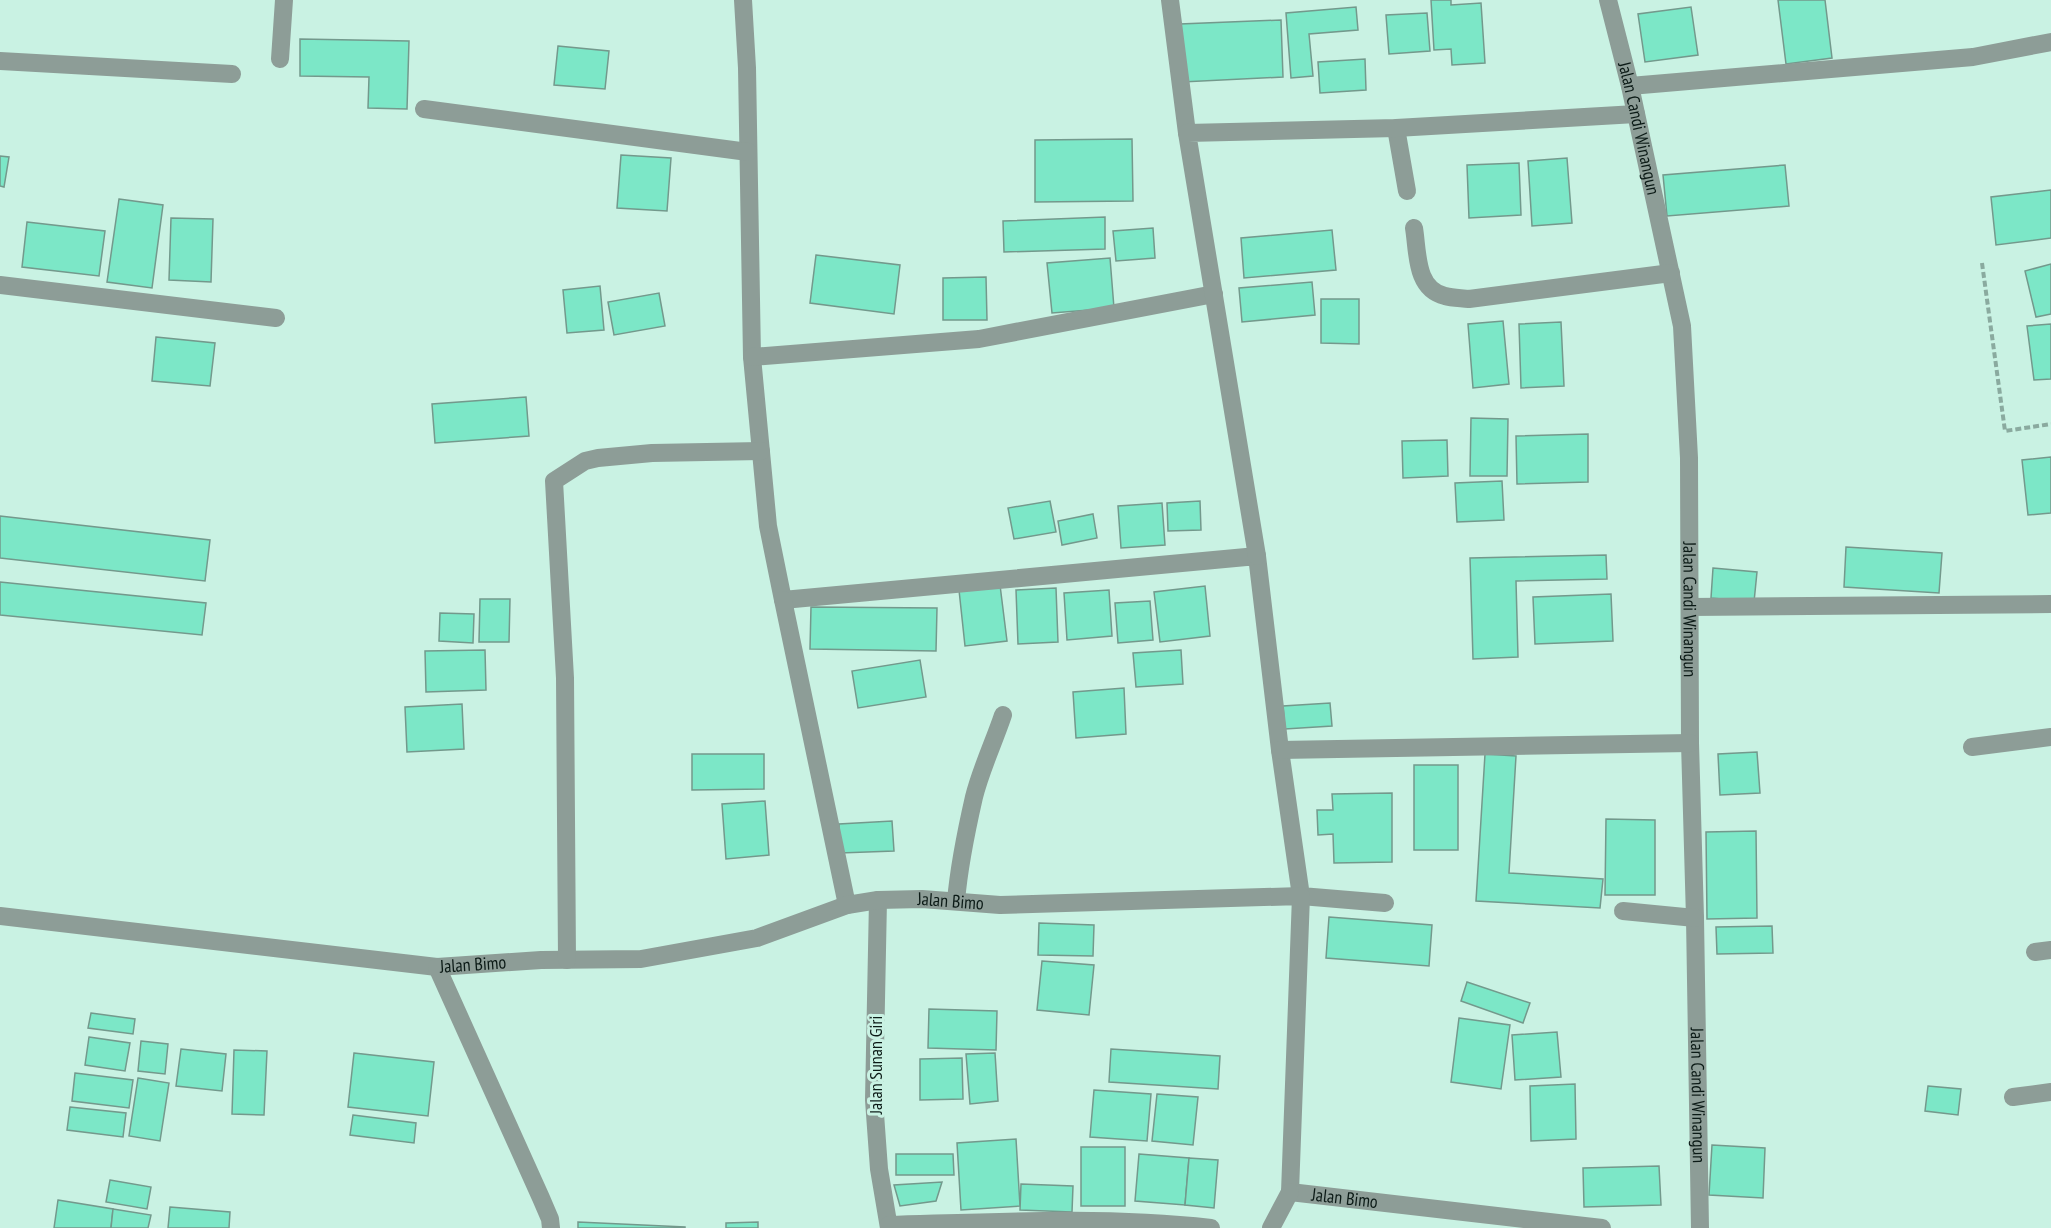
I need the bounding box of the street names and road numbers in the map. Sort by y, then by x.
street label: Jalan Candi Winangun [1613,58,1665,197]
street label: Jalan Candi Winangun [1678,541,1702,677]
street label: Jalan Bimo [916,887,985,915]
street label: Jalan Bimo [438,950,507,978]
street label: Jalan Sunan Giri [864,1016,887,1115]
street label: Jalan Candi Winangun [1686,1026,1711,1163]
street label: Jalan Bimo [1309,1182,1379,1213]

